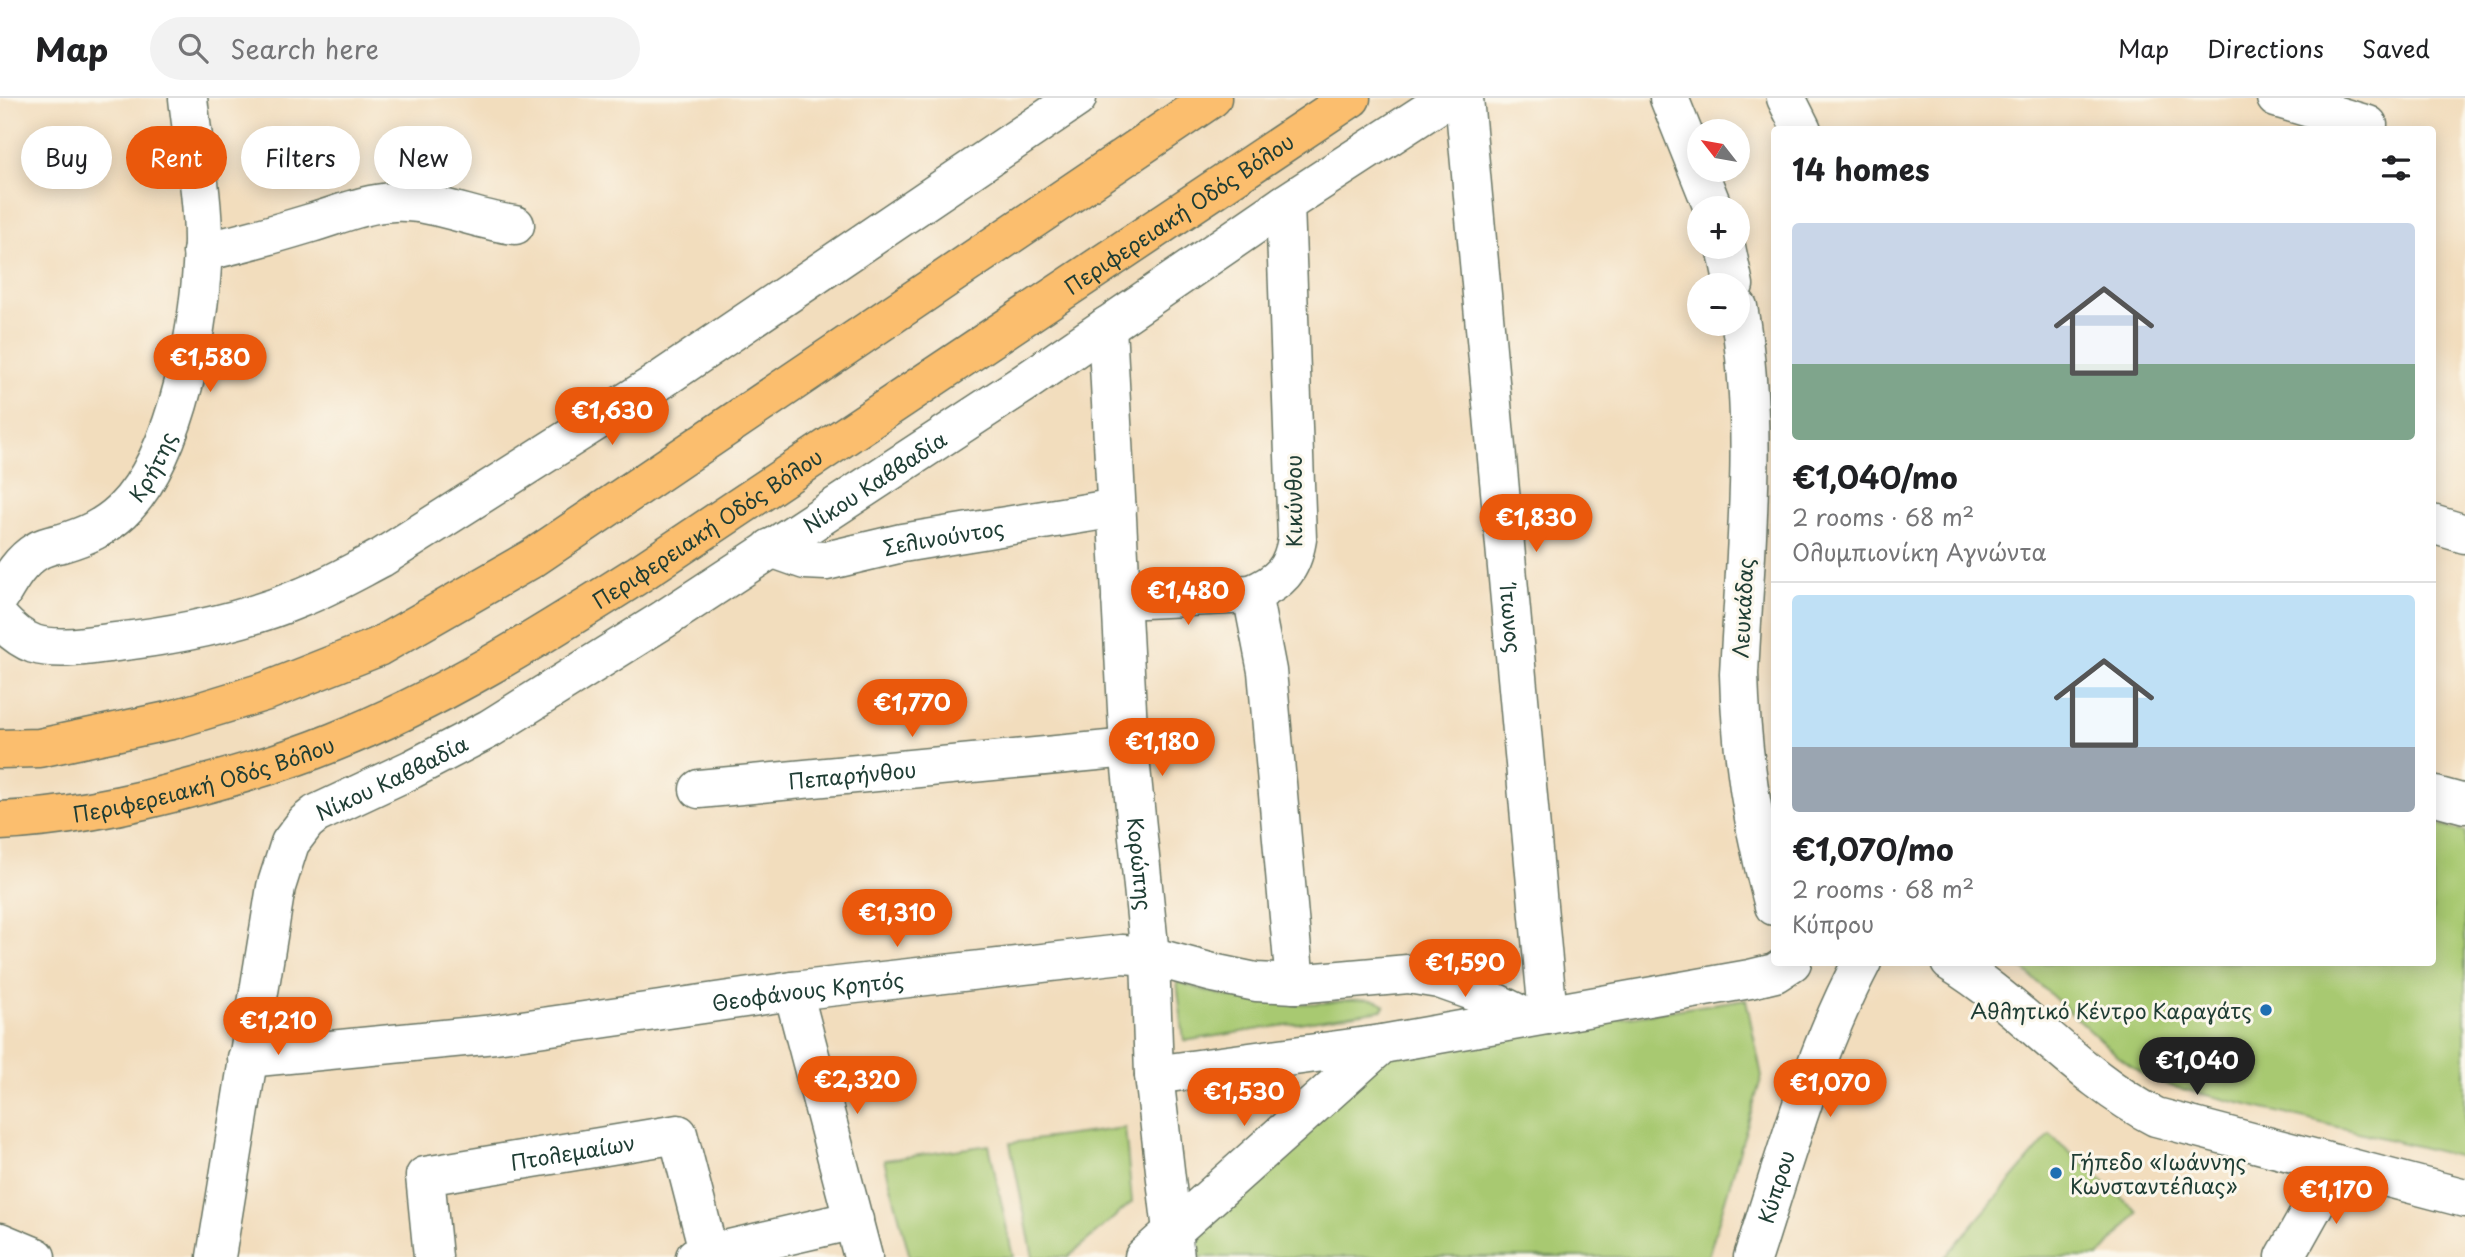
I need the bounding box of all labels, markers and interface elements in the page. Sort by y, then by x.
search box [150,17,640,80]
text: Map [35,23,108,73]
icon: search [174,29,212,67]
text: Search here [230,29,379,68]
text: Map [2118,30,2169,66]
text: Directions [2207,30,2324,66]
text: Saved [2362,30,2430,66]
north arrow [1687,119,1750,182]
map controls [1687,119,1750,336]
street label: Περιφερειακή Οδός Βόλου [1057,125,1300,302]
chip: Buy [21,126,112,189]
chip: Rent [126,126,227,189]
chip: Filters [241,126,360,189]
chip: New [374,126,472,189]
text: 14 homes [1792,146,1930,191]
icon: filters [2377,149,2415,187]
button: + [1687,196,1750,259]
icon: home [2041,268,2167,394]
button: − [1687,273,1750,336]
pin: €1,580 [153,334,267,394]
text: €1,580 [170,339,250,374]
pin: €1,630 [555,388,669,447]
text: €1,630 [571,392,653,427]
street label: Νίκου Καββαδία [796,422,953,540]
street label: Κρήτης [120,427,183,508]
street label: Περιφερειακή Οδός Βόλου [585,440,828,616]
text: €1,040/mo [1792,454,1958,499]
street label: Κικύνθου [1277,455,1309,547]
pin: €1,830 [1479,494,1593,554]
text: €1,830 [1495,499,1577,534]
text: 2 rooms · 68 m² [1792,499,1974,534]
street label: Σελινούντος [879,511,1006,563]
text: Ολυμπιονίκη Αγνώντα [1792,534,2047,569]
street label: Λευκάδας [1723,557,1761,659]
pin: €1,480 [1131,568,1245,627]
text: €1,480 [1147,572,1229,607]
street label: Ίτωνος [1492,580,1531,654]
icon: home [2041,640,2167,766]
pin: €1,770 [855,680,969,739]
text: €1,770 [873,684,951,719]
pin: €1,180 [1105,718,1219,778]
text: €1,180 [1125,723,1199,758]
street label: Νίκου Καββαδία [310,727,474,828]
street label: Περιφερειακή Οδός Βόλου [70,728,339,830]
street label: Πεπαρήνθου [787,752,918,796]
street label: Κορώπης [1120,816,1161,912]
text: €1,070/mo [1792,826,1954,871]
text: 2 rooms · 68 m² [1792,871,1974,906]
pin: €1,310 [840,890,954,949]
text: €1,310 [858,894,936,929]
text: Κύπρου [1792,906,1874,941]
pin: €1,590 [1408,940,1522,999]
text: €1,590 [1425,944,1505,979]
street label: Θεοφάνους Κρητός [710,963,905,1019]
place label: Αθλητικό Κέντρο Καραγάτς [1970,994,2252,1026]
pin: €1,210 [221,998,335,1057]
text: €1,210 [239,1002,317,1037]
marker: Αθλητικό Κέντρο Καραγάτς [2258,1002,2274,1018]
pin: €1,040 [2140,1038,2254,1097]
text: €1,040 [2155,1042,2239,1077]
pin: €2,320 [800,1056,914,1116]
pin: €1,070 [1773,1060,1887,1119]
text: €2,320 [814,1061,900,1096]
text: €1,070 [1790,1064,1870,1099]
pin: €1,530 [1187,1068,1301,1128]
text: €1,530 [1203,1073,1285,1108]
street label: Πτολεμαίων [508,1125,637,1178]
place label: Γήπεδο «Ιωάννης Κωνσταντέλιας» [2070,1145,2247,1201]
street label: Κύπρου [1749,1146,1802,1227]
marker: Γήπεδο «Ιωάννης Κωνσταντέλιας» [2048,1165,2064,1181]
pin: €1,170 [2279,1166,2393,1226]
text: €1,170 [2299,1171,2373,1206]

